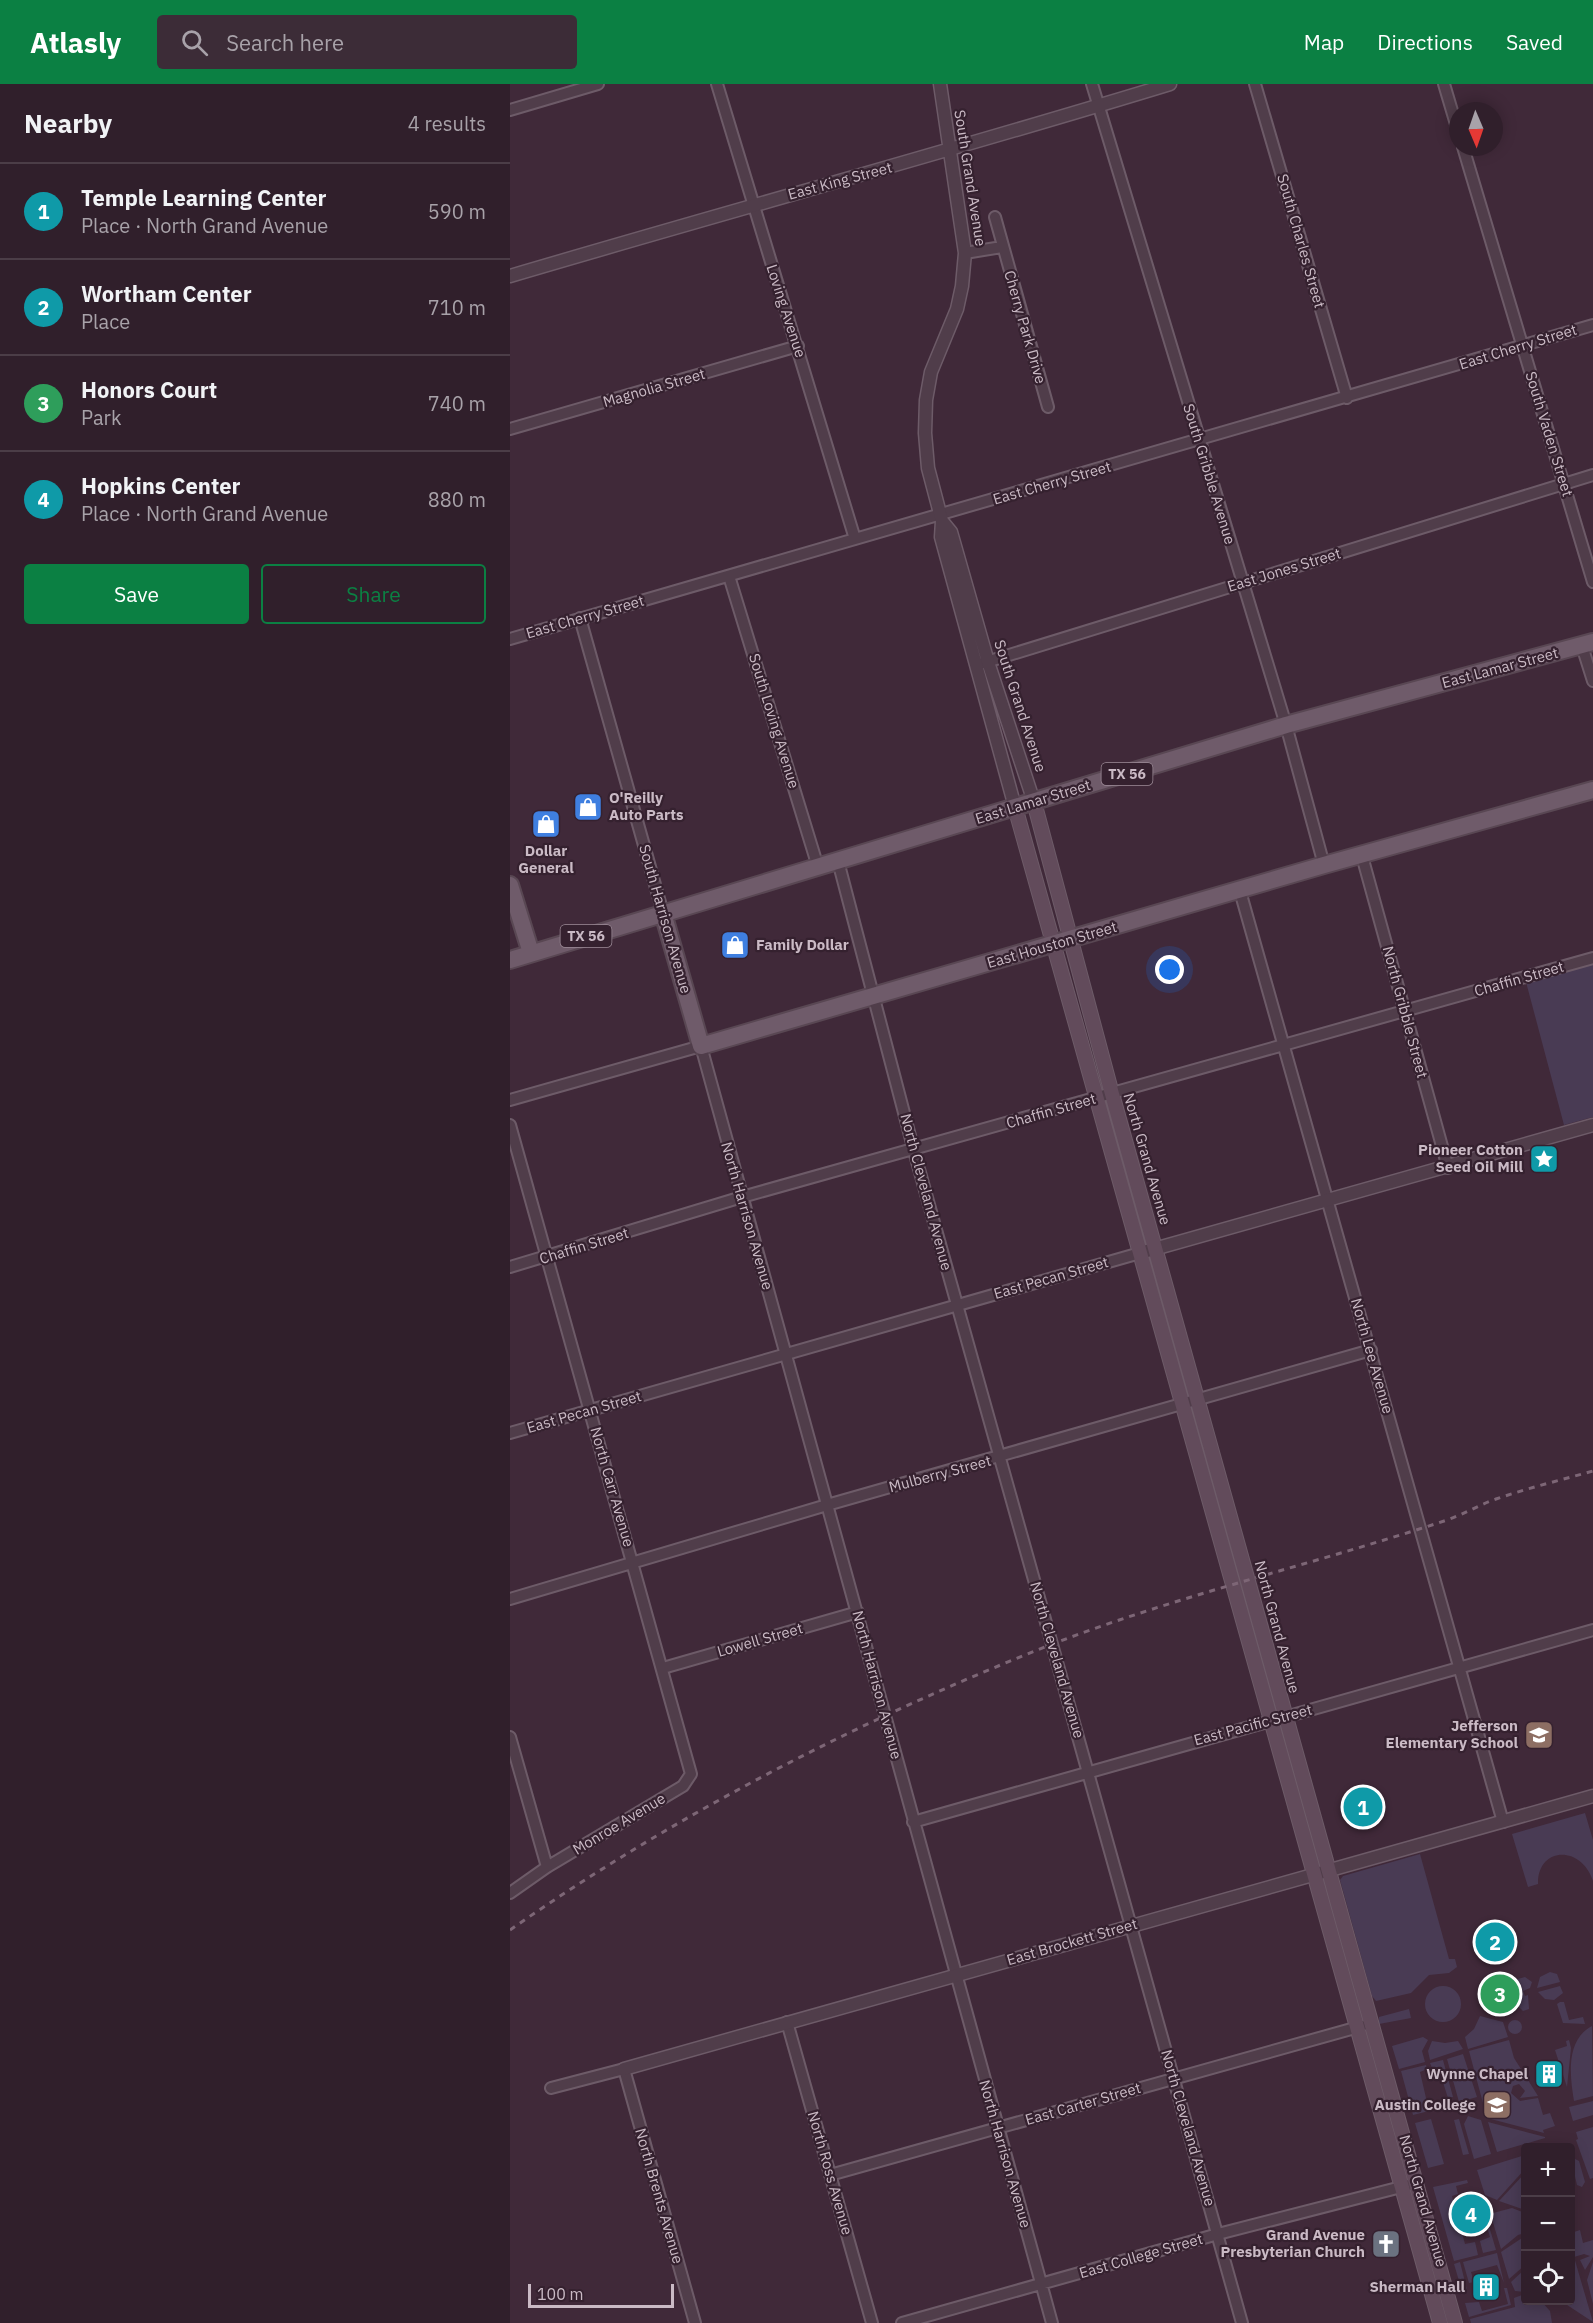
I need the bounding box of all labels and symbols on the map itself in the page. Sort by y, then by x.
north arrow [1449,102,1503,156]
street label: South Grand Avenue [950,108,991,247]
street label: East King Street [786,157,894,204]
street label: South Charles Street [1273,172,1330,310]
street label: Loving Avenue [762,262,810,360]
street label: Cherry Park Drive [1000,268,1051,386]
street label: East Cherry Street [1457,320,1579,373]
street label: Magnolia Street [601,364,707,411]
street label: South Vaden Street [1521,369,1578,499]
street label: South Gribble Avenue [1179,401,1240,546]
street label: East Cherry Street [991,457,1113,508]
street label: East Jones Street [1225,543,1343,596]
street label: East Cherry Street [524,591,646,642]
street label: South Grand Avenue [990,637,1051,774]
street label: East Lamar Street [1440,643,1560,692]
street label: South Loving Avenue [745,651,804,790]
road number: TX 56 [1102,763,1152,785]
street label: East Lamar Street [973,775,1093,828]
place label: O'Reilly Auto Parts [609,788,684,824]
shop icon: O'Reilly Auto Parts [572,791,604,823]
shop icon: Dollar General [530,808,562,840]
place label: Dollar General [518,841,574,877]
street label: South Harrison Avenue [635,842,696,996]
street label: East Houston Street [985,917,1119,972]
road number: TX 56 [560,925,611,947]
shop icon: Family Dollar [719,929,751,961]
place label: Family Dollar [756,935,849,954]
street label: North Gribble Street [1379,944,1432,1080]
your location [1155,955,1184,984]
street label: Chaffin Street [1472,957,1566,1000]
street label: Chaffin Street [1004,1089,1098,1132]
street label: North Grand Avenue [1120,1091,1175,1227]
street label: North Cleveland Avenue [896,1111,957,1272]
street label: North Harrison Avenue [717,1140,778,1292]
place label: Pioneer Cotton Seed Oil Mill [1418,1140,1523,1176]
place icon: Pioneer Cotton Seed Oil Mill [1528,1143,1560,1175]
street label: Chaffin Street [537,1223,631,1268]
street label: East Pecan Street [991,1252,1110,1303]
street label: North Lee Avenue [1347,1296,1398,1416]
street label: East Pecan Street [524,1386,643,1437]
street label: North Carr Avenue [586,1425,639,1549]
street label: Mulberry Street [887,1451,993,1496]
street label: North Grand Avenue [1251,1558,1304,1695]
street label: North Cleveland Avenue [1026,1579,1089,1740]
street label: North Harrison Avenue [848,1608,906,1761]
street label: Lowell Street [715,1618,805,1661]
street label: East Pacific Street [1192,1700,1314,1749]
place label: Jefferson Elementary School [1386,1716,1518,1752]
school or university icon: Jefferson Elementary School [1523,1719,1555,1751]
pin: 1 [1344,1784,1382,1830]
street label: Monroe Avenue [569,1788,669,1859]
street label: East Brockett Street [1004,1914,1139,1969]
pin: 2 [1476,1920,1514,1964]
pin: 3 [1480,1972,1520,2016]
street label: North Cleveland Avenue [1157,2047,1220,2208]
building icon: Wynne Chapel [1533,2058,1565,2090]
place label: Wynne Chapel [1426,2064,1528,2083]
street label: North Harrison Avenue [975,2078,1036,2230]
street label: East Carter Street [1023,2078,1143,2129]
school or university icon: Austin College [1481,2089,1513,2121]
place label: Austin College [1375,2095,1476,2114]
street label: North Ross Avenue [804,2109,857,2237]
street label: North Brents Avenue [631,2126,688,2266]
street label: North Grand Avenue [1396,2133,1451,2269]
pin: 4 [1452,2192,1490,2236]
place label: Grand Avenue Presbyterian Church [1221,2225,1365,2261]
church icon: Grand Avenue Presbyterian Church [1370,2228,1402,2260]
street label: East College Street [1077,2229,1205,2282]
building icon: Sherman Hall [1470,2271,1502,2303]
place label: Sherman Hall [1369,2277,1465,2296]
scale bar [528,2281,674,2308]

